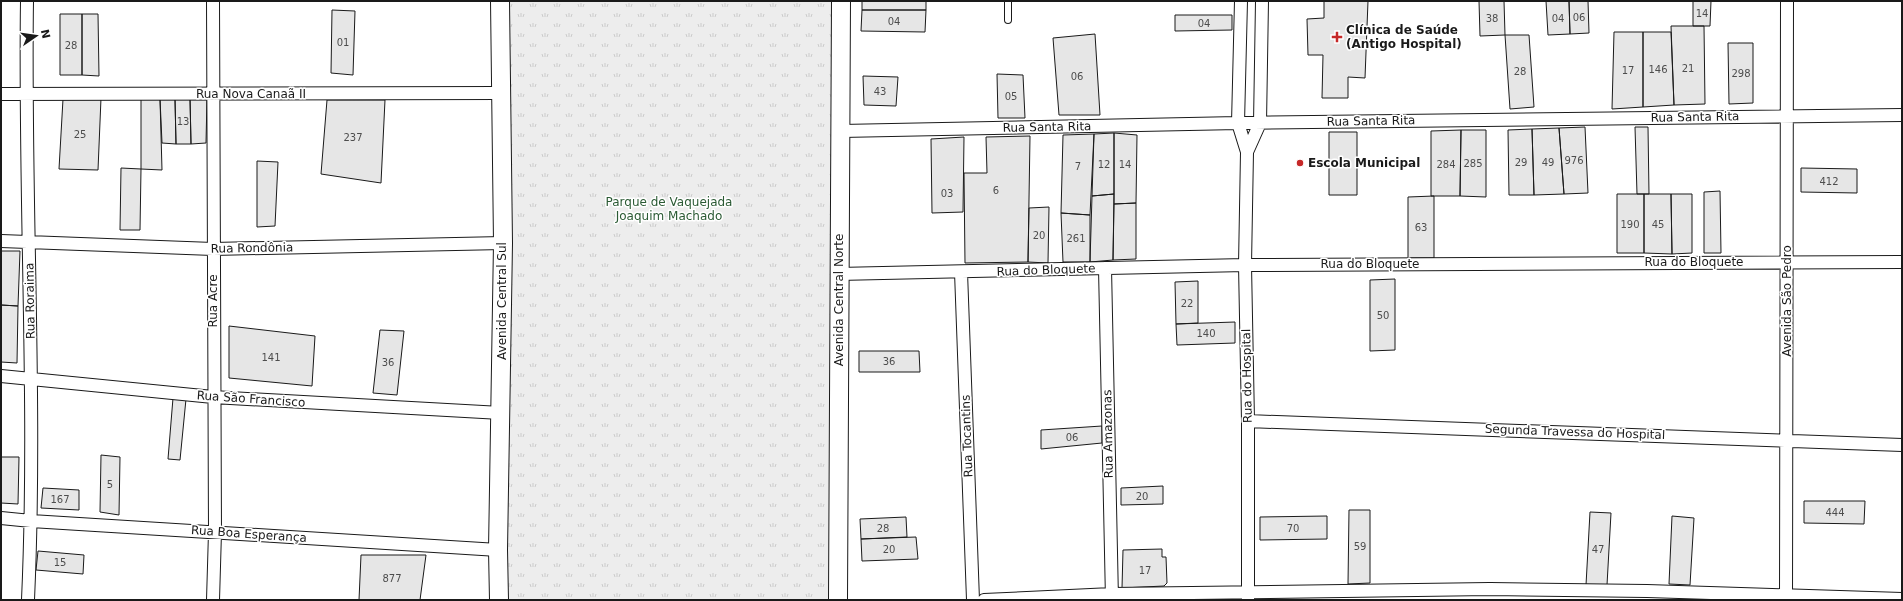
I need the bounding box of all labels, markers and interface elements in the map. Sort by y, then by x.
house number: 14 [1696,8,1708,19]
house number: 06 [1573,12,1585,23]
house number: 38 [1486,13,1498,24]
house number: 04 [1552,13,1564,24]
north arrow [16,16,56,56]
house number: 04 [888,16,900,27]
house number: 04 [1198,18,1210,29]
place label: Clínica de Saúde (Antigo Hospital) [1346,23,1462,51]
text: N [38,28,53,40]
marker: Clínica de Saúde (Antigo Hospital) [1331,31,1343,43]
house number: 01 [337,37,349,48]
house number: 28 [65,40,77,51]
house number: 21 [1682,63,1694,74]
house number: 146 [1648,64,1668,75]
house number: 17 [1622,65,1634,76]
house number: 28 [1514,66,1526,77]
house number: 298 [1731,68,1751,79]
house number: 06 [1071,71,1083,82]
house number: 43 [874,86,886,97]
street label: Rua Nova Canaã II [196,87,306,101]
house number: 05 [1005,91,1017,102]
street label: Rua Santa Rita [1651,109,1739,125]
street label: Rua Santa Rita [1327,113,1415,129]
house number: 13 [177,116,189,127]
street label: Rua Santa Rita [1003,119,1091,135]
house number: 25 [74,129,86,140]
house number: 237 [343,132,363,143]
house number: 976 [1564,155,1584,166]
place label: Escola Municipal [1308,156,1420,170]
house number: 29 [1515,157,1527,168]
house number: 49 [1542,157,1554,168]
marker: Escola Municipal [1295,158,1305,168]
house number: 285 [1463,158,1483,169]
house number: 12 [1098,159,1110,170]
house number: 14 [1119,159,1131,170]
house number: 284 [1436,159,1456,170]
house number: 7 [1075,161,1081,172]
house number: 412 [1819,176,1839,187]
house number: 6 [993,185,999,196]
house number: 03 [941,188,953,199]
park label: Parque de Vaquejada Joaquim Machado [606,195,732,223]
house number: 190 [1620,219,1640,230]
house number: 45 [1652,219,1664,230]
house number: 63 [1415,222,1427,233]
house number: 20 [1033,230,1045,241]
house number: 261 [1066,233,1086,244]
street label: Avenida Central Norte [832,234,846,366]
street label: Rua Rondônia [211,240,293,256]
street label: Avenida Central Sul [495,242,509,360]
street label: Avenida São Pedro [1780,245,1794,357]
street label: Rua do Bloquete [1645,255,1743,269]
street label: Rua do Bloquete [1321,257,1419,271]
street label: Rua do Bloquete [996,261,1096,279]
street label: Rua Roraima [22,263,38,339]
street label: Rua Acre [206,274,220,328]
house number: 22 [1181,298,1193,309]
house number: 50 [1377,310,1389,321]
house number: 140 [1196,328,1216,339]
street label: Rua do Hospital [1239,329,1255,423]
house number: 141 [261,352,281,363]
house number: 36 [883,356,895,367]
house number: 36 [382,357,394,368]
street label: Rua São Francisco [196,388,306,410]
street label: Rua Amazonas [1100,390,1116,478]
street label: Rua Tocantins [959,394,975,478]
street label: Segunda Travessa do Hospital [1485,422,1665,442]
house number: 06 [1066,432,1078,443]
house number: 5 [107,479,113,490]
house number: 20 [1136,491,1148,502]
house number: 167 [50,494,70,505]
house number: 444 [1825,507,1845,518]
street label: Rua Boa Esperança [191,523,307,545]
house number: 28 [877,523,889,534]
house number: 70 [1287,523,1299,534]
house number: 59 [1354,541,1366,552]
house number: 20 [883,544,895,555]
house number: 47 [1592,544,1604,555]
house number: 15 [54,557,66,568]
house number: 17 [1139,565,1151,576]
house number: 877 [382,573,402,584]

